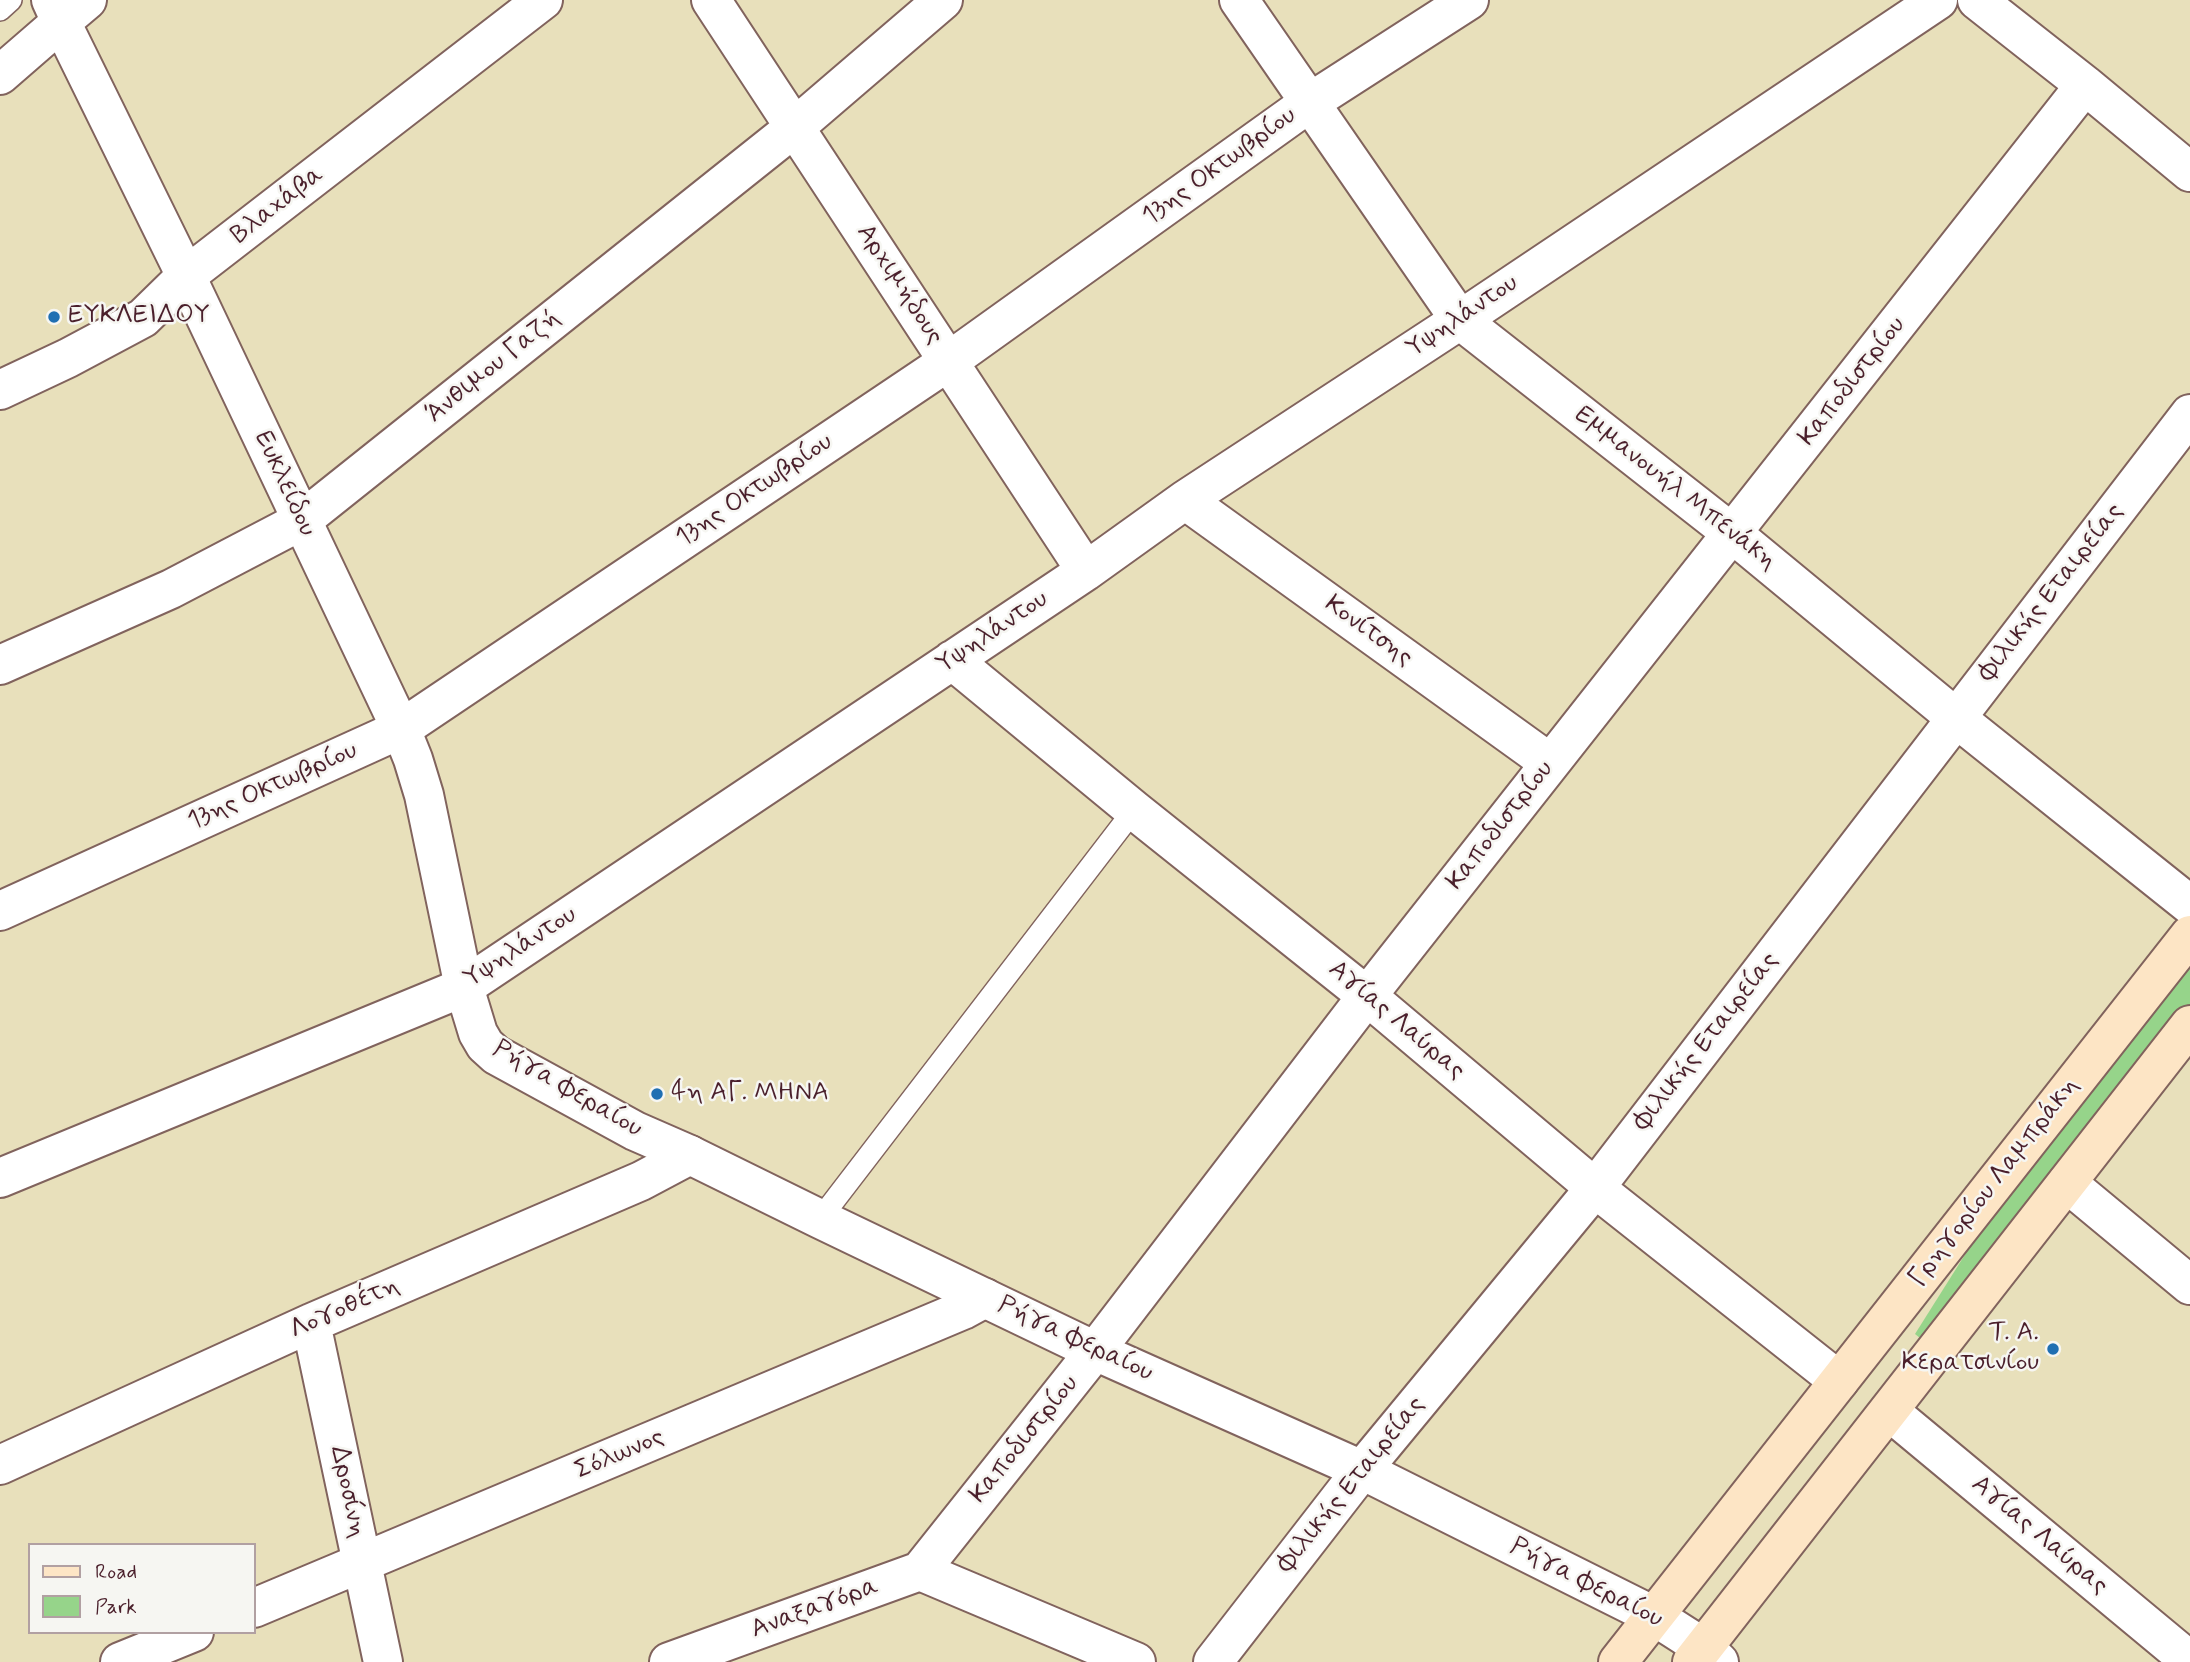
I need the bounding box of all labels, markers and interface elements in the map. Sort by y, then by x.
street label: 13ης Οκτωβρίου [1137,101,1303,233]
street label: Βλαχάβα [226,160,330,252]
street label: Αρχιμήδους [849,219,949,351]
street label: Υψηλάντου [1401,268,1525,366]
place label: ΕΥΚΛΕΙΔΟΥ [68,301,210,333]
street label: Άνθιμου Γαζή [421,303,567,431]
marker: ΕΥΚΛΕΙΔΟΥ [46,309,62,325]
street label: Καποδιστρίου [1793,311,1913,453]
street label: Εμμανουήλ Μπενάκη [1568,400,1782,578]
street label: Ευκλείδου [246,426,322,542]
street label: 13ης Οκτωβρίου [671,427,839,555]
street label: Φιλικής Εταιρείας [1973,498,2131,688]
street label: Υψηλάντου [931,584,1055,682]
street label: Κονίτσης [1318,590,1418,674]
street label: 13ης Οκτωβρίου [183,736,363,838]
street label: Καποδιστρίου [1441,755,1561,897]
street label: Υψηλάντου [459,900,583,996]
street label: Φιλικής Εταιρείας [1628,947,1786,1137]
street label: Αγίας Λαύρας [1321,955,1471,1087]
street label: Ρήγα Φεραίου [487,1035,647,1145]
street label: Γρηγορίου Λαμπράκη [1903,1072,2087,1294]
place label: 4η ΑΓ. ΜΗΝΑ [671,1078,829,1110]
marker: 4η ΑΓ. ΜΗΝΑ [649,1086,665,1102]
street label: Λογοθέτη [285,1271,405,1347]
street label: Ρήγα Φεραίου [992,1290,1158,1390]
place label: Τ. Α. Κερατσινίου [1902,1318,2039,1380]
marker: Τ. Α. Κερατσινίου [2045,1341,2061,1357]
street label: Καποδιστρίου [964,1370,1086,1510]
street label: Φιλικής Εταιρείας [1271,1391,1433,1579]
street label: Σόλωνος [571,1422,669,1488]
street label: Δροσίνη [322,1443,372,1541]
street label: Αγίας Λαύρας [1964,1470,2114,1602]
street label: Ρήγα Φεραίου [1504,1532,1668,1636]
legend [28,1543,256,1634]
text: Road [95,1558,137,1586]
street label: Αναξαγόρα [747,1572,883,1646]
text: Park [95,1593,137,1621]

